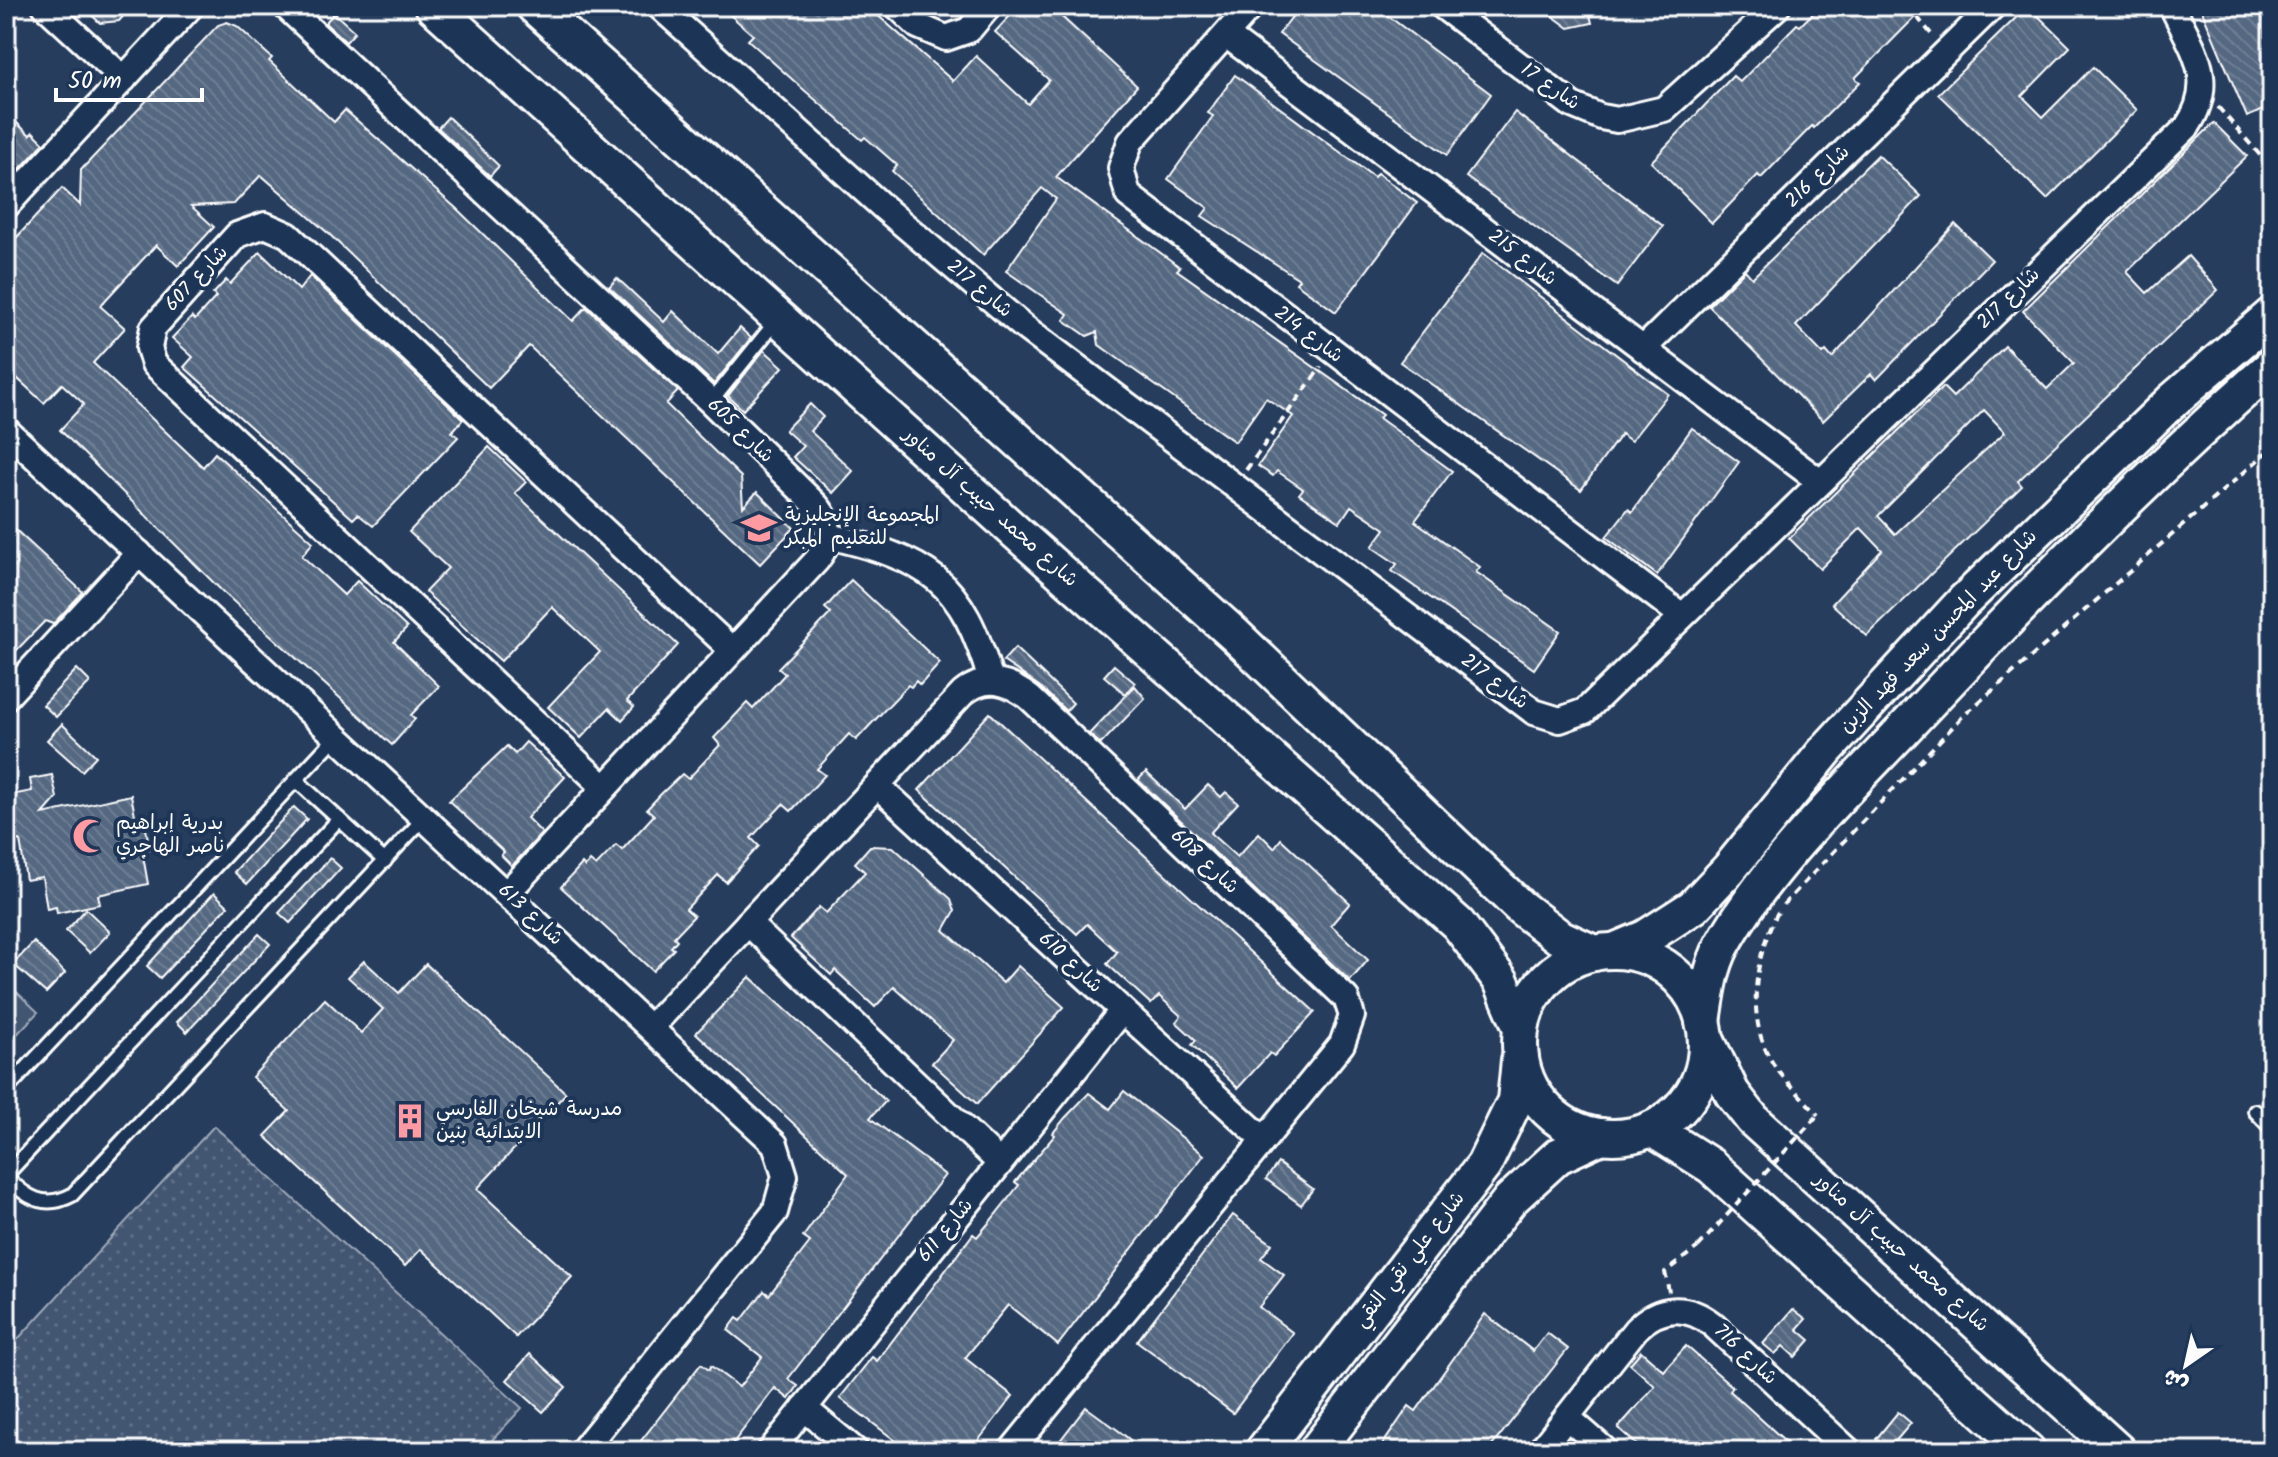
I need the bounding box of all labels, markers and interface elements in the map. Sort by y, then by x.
scale bar [56,52,202,102]
street label: شارع 17 [1513,55,1587,119]
text: 50 m [68,62,122,101]
street label: شارع 216 [1778,138,1858,216]
street label: شارع 215 [1480,221,1564,295]
street label: شارع 607 [157,238,237,320]
street label: شارع 217 [939,252,1019,326]
street label: شارع 217 [1970,260,2048,338]
street label: شارع 214 [1266,298,1350,372]
street label: شارع 605 [699,391,781,471]
street label: شارع محمد حبيب آل مناور [894,419,1085,596]
place label: المجموعة الإنجليزية للتعليم المبكر [783,500,939,555]
school or university icon: المجموعة الإنجليزية للتعليم المبكر [740,509,778,547]
street label: شارع عبد المحسن سعد فهد الزبن [1832,522,2046,742]
street label: شارع 217 [1453,646,1535,718]
place label: بدرية إبراهيم ناصر الهاجري [116,808,225,863]
mosque icon: بدرية إبراهيم ناصر الهاجري [71,817,109,855]
street label: شارع 608 [1162,821,1246,903]
street label: شارع 613 [490,876,570,954]
street label: شارع 610 [1030,924,1110,1002]
place label: مدرسة شيخان الفارسي الابتدائية بنين [436,1094,622,1149]
building icon: مدرسة شيخان الفارسي الابتدائية بنين [391,1102,429,1140]
street label: شارع محمد حبيب آل مناور [1805,1164,1996,1341]
street label: شارع علي نقي النقي [1346,1185,1474,1335]
street label: شارع 611 [910,1192,982,1270]
street label: شارع 716 [1706,1317,1784,1393]
north arrow [2146,1325,2226,1405]
text: ش [2156,1358,2196,1401]

